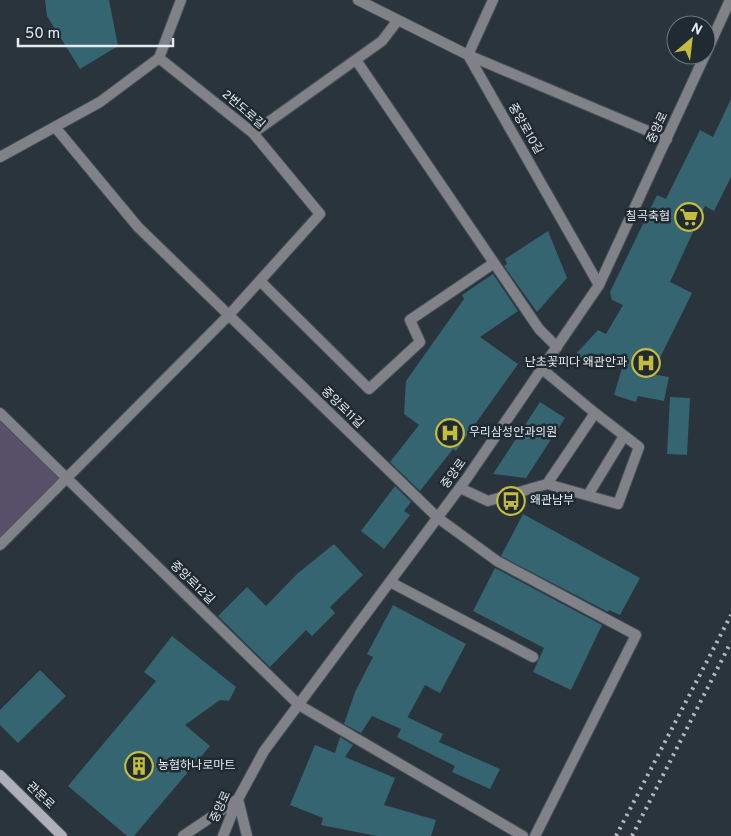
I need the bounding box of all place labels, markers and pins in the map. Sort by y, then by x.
supermarket icon: 칠곡축협 [674,202,704,232]
place label: 칠곡축협 [626,209,670,225]
hospital icon: 난초꽃피다 왜관안과 [631,348,661,378]
place label: 난초꽃피다 왜관안과 [525,355,627,371]
hospital icon: 우리삼성안과의원 [435,418,465,448]
place label: 우리삼성안과의원 [469,425,557,441]
bus stop icon: 왜관남부 [496,486,526,516]
place label: 왜관남부 [530,493,574,509]
building icon: 농협하나로마트 [124,751,154,781]
place label: 농협하나로마트 [158,758,235,774]

